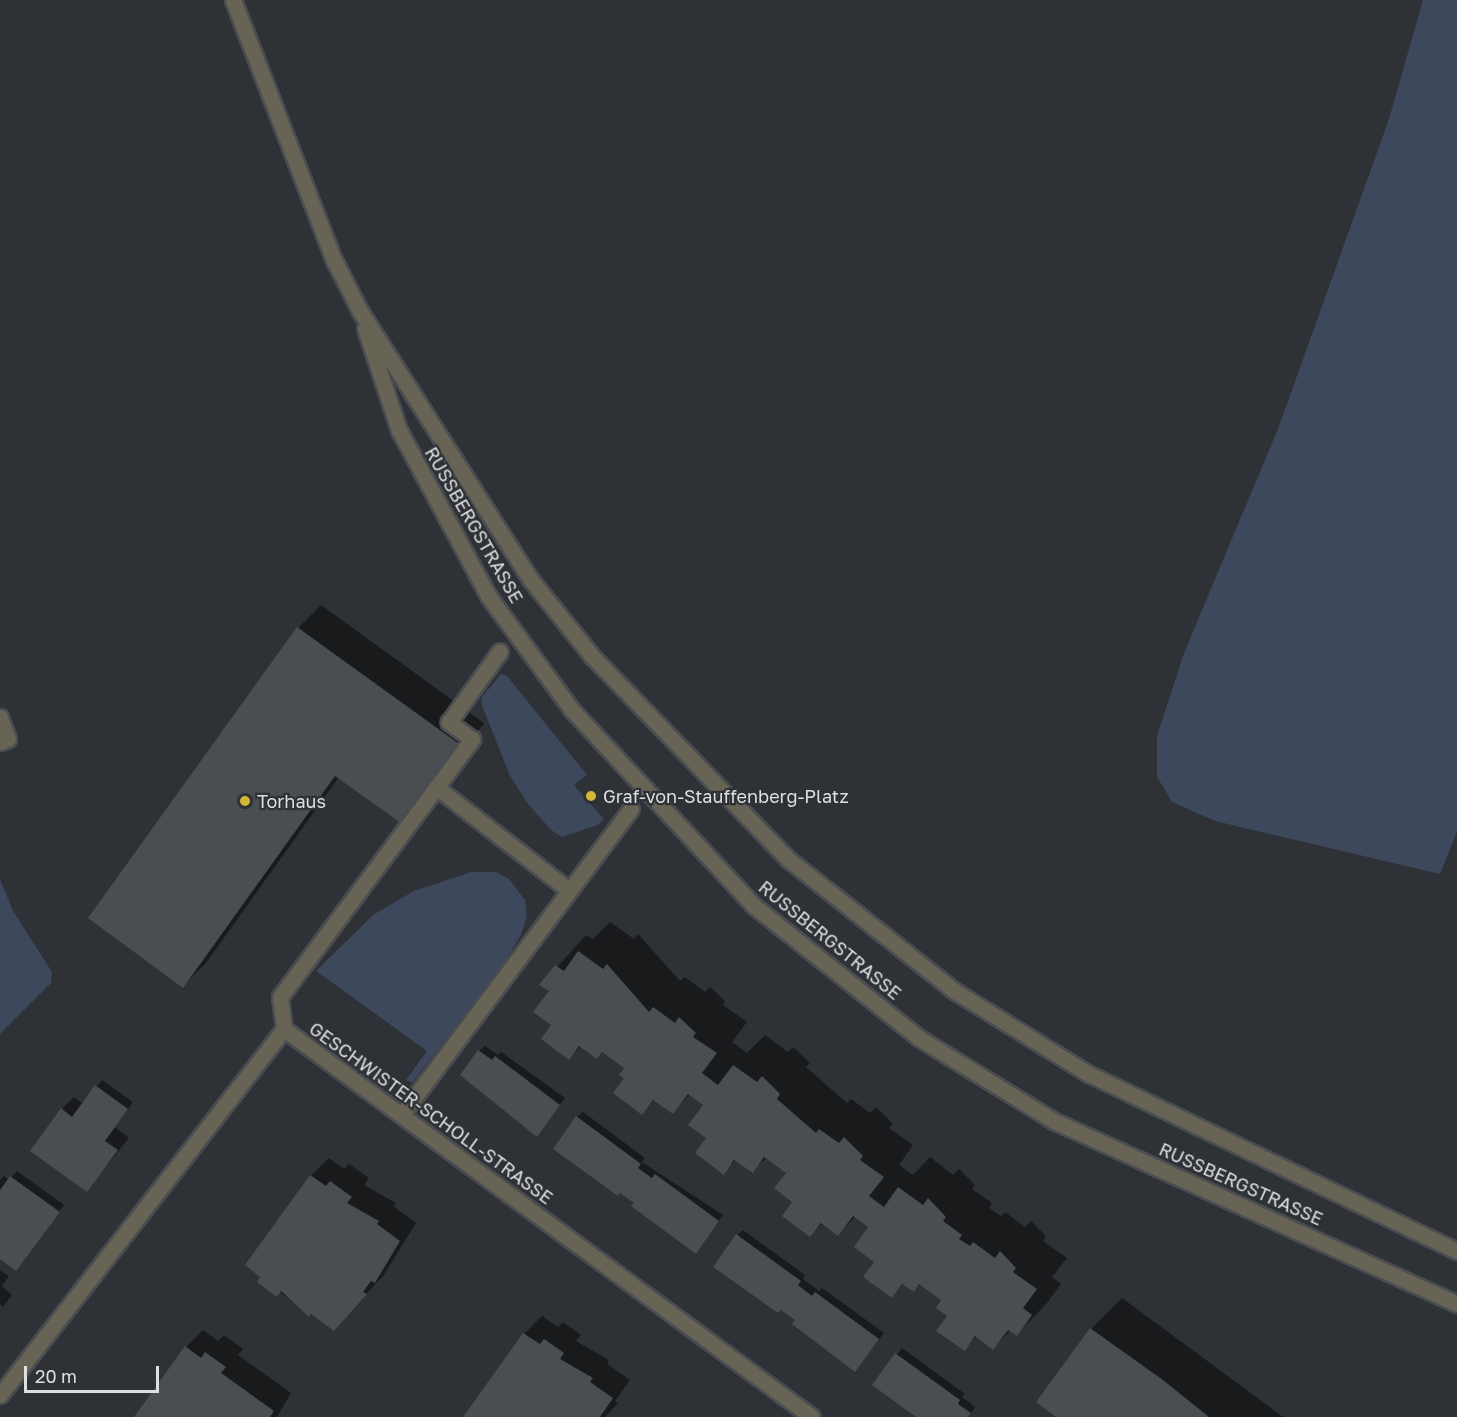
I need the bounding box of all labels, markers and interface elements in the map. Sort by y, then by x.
street label: RUSSBERGSTRASSE [420,443,528,607]
place label: Graf-von-Stauffenberg-Platz [603,785,849,807]
marker: Graf-von-Stauffenberg-Platz [584,789,598,803]
place label: Torhaus [257,790,326,812]
marker: Torhaus [238,794,252,808]
street label: RUSSBERGSTRASSE [754,876,906,1004]
street label: GESCHWISTER-SCHOLL-STRASSE [305,1017,557,1209]
street label: RUSSBERGSTRASSE [1156,1138,1326,1230]
scale bar [27,1354,162,1392]
text: 20 m [35,1365,77,1387]

